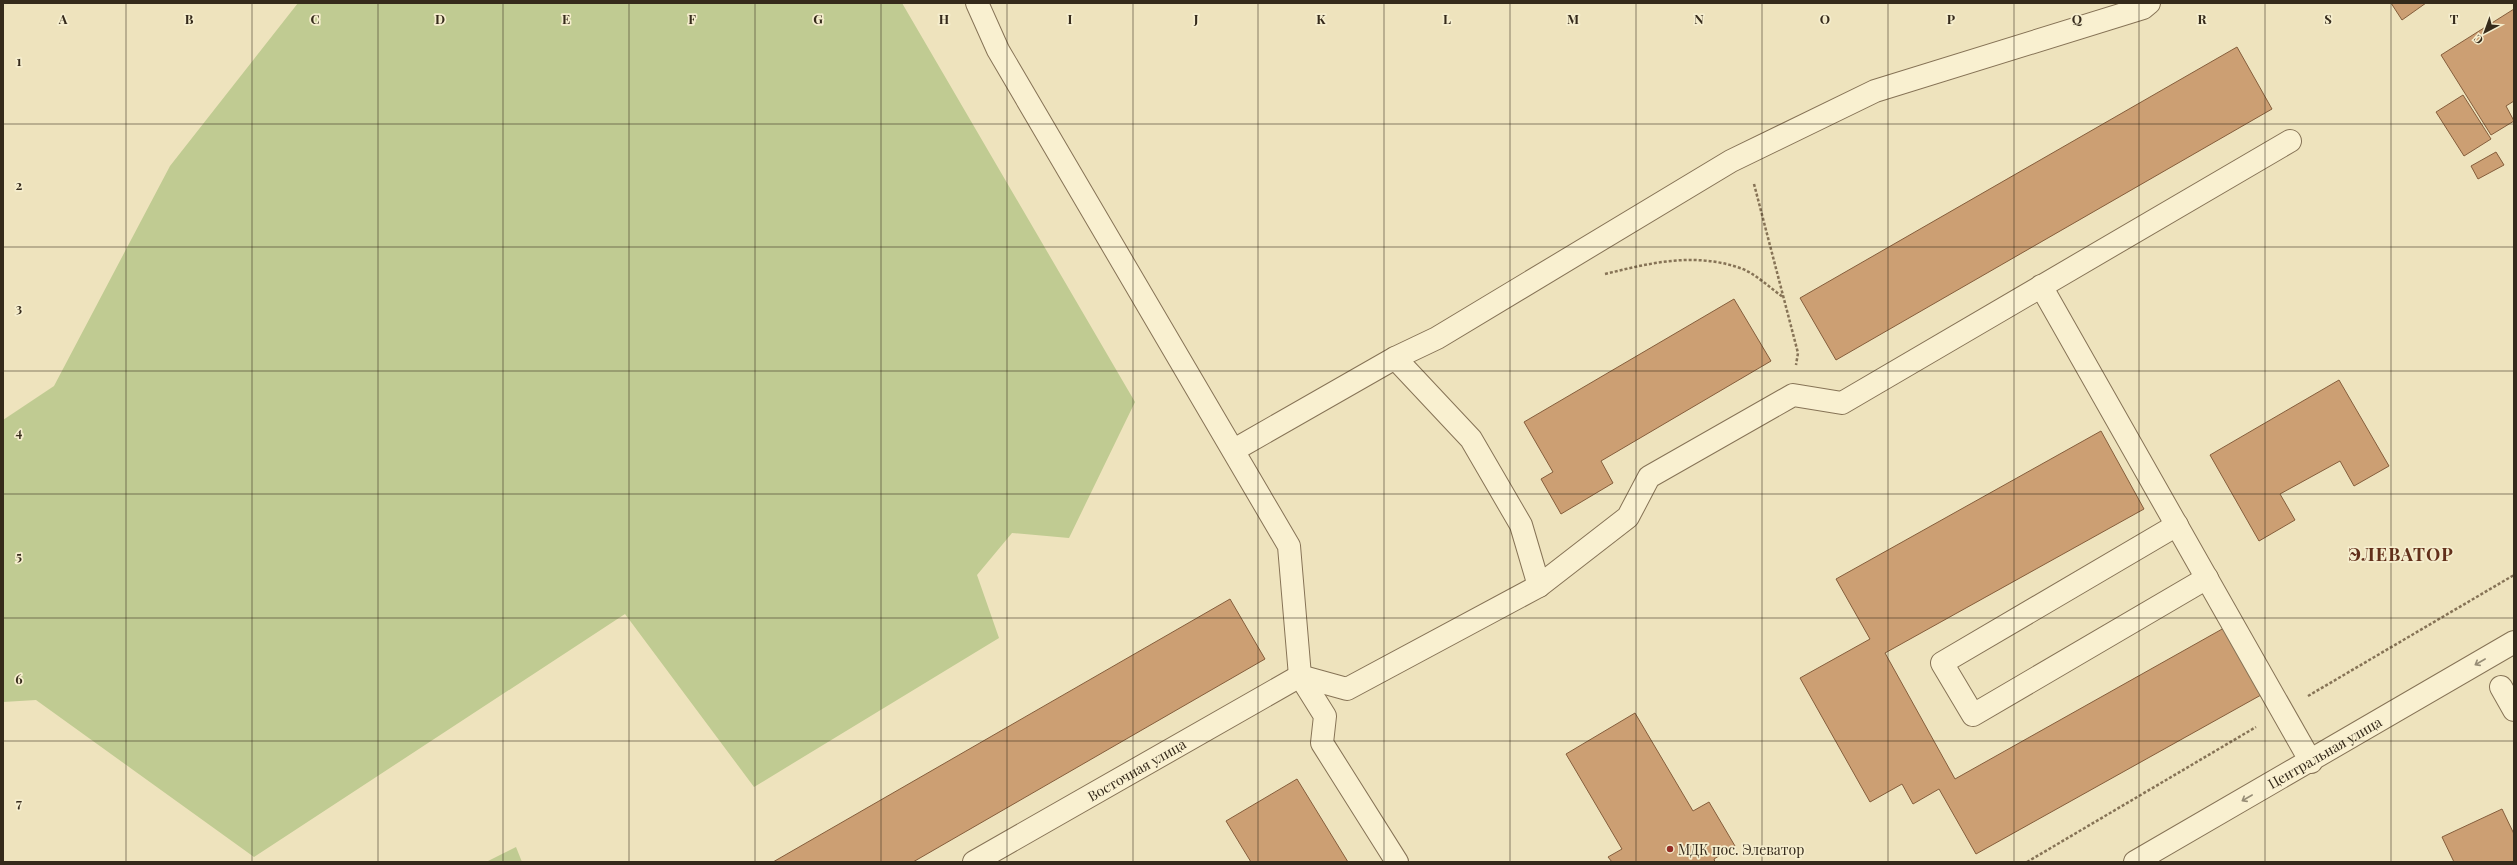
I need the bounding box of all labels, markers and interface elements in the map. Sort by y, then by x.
text: A [58,10,68,27]
text: B [185,10,194,27]
text: C [310,10,320,27]
text: D [435,10,445,27]
text: E [562,10,570,27]
text: F [688,10,696,27]
text: G [813,10,823,27]
text: H [939,10,949,27]
text: I [1068,10,1073,27]
text: J [1193,10,1199,27]
text: K [1316,10,1326,27]
text: L [1443,10,1451,27]
text: M [1567,10,1579,27]
text: N [1694,10,1704,27]
text: O [1820,10,1830,27]
text: P [1947,10,1956,27]
text: Q [2072,10,2083,27]
text: R [2198,10,2208,27]
text: S [2324,10,2332,27]
text: T [2450,10,2459,27]
north arrow [2465,12,2505,52]
text: С [2470,32,2486,48]
text: 1 [17,52,22,69]
text: 2 [16,176,23,193]
text: 3 [16,299,22,316]
text: 4 [16,423,23,440]
district label: ЭЛЕВАТОР [2348,542,2454,566]
text: 5 [16,547,22,564]
one-way arrow [2474,659,2486,667]
text: 6 [15,670,23,687]
street label: Центральная улица [2264,712,2385,793]
street label: Восточная улица [1084,734,1189,805]
text: 7 [16,794,22,811]
one-way arrow [2241,795,2253,803]
place label: МДК пос. Элеватор [1678,840,1804,859]
marker: МДК пос. Элеватор [1665,844,1675,854]

